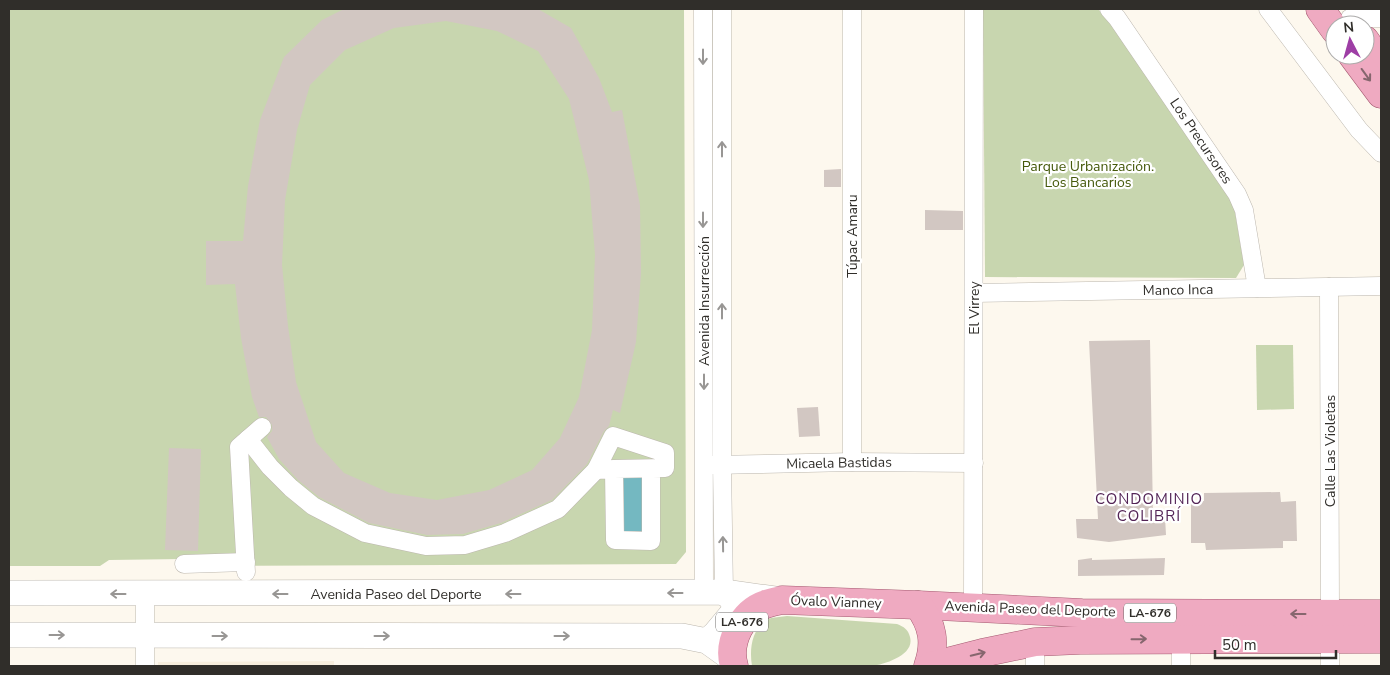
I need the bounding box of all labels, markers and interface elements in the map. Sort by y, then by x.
north arrow [1325,15,1375,65]
text: N [1342,18,1355,38]
one-way arrow [698,49,708,65]
one-way arrow [1361,68,1371,82]
street label: Los Precursores [1165,94,1237,188]
one-way arrow [717,141,727,157]
park label: Parque Urbanización. Los Bancarios [1022,157,1154,192]
street label: Túpac Amaru [843,194,862,278]
one-way arrow [698,212,708,228]
street label: Avenida Insurrección [695,236,714,366]
street label: Manco Inca [1143,280,1213,300]
street label: El Virrey [965,281,984,335]
one-way arrow [717,303,727,320]
one-way arrow [699,374,709,390]
street label: Calle Las Violetas [1321,394,1340,507]
street label: Micaela Bastidas [786,453,892,473]
district label: CONDOMINIO COLIBRÍ [1095,489,1203,526]
one-way arrow [718,536,728,552]
street label: Avenida Paseo del Deporte [310,585,482,604]
one-way arrow [667,588,684,598]
one-way arrow [110,589,126,599]
one-way arrow [272,589,288,599]
one-way arrow [505,589,521,599]
street label: Óvalo Vianney [790,591,883,613]
street label: Avenida Paseo del Deporte [944,597,1116,621]
road number: LA-676 [1124,604,1176,622]
one-way arrow [1290,609,1306,619]
road number: LA-676 [716,612,768,632]
scale bar [1215,628,1336,660]
one-way arrow [49,630,65,640]
one-way arrow [212,631,228,641]
one-way arrow [374,631,390,641]
one-way arrow [554,631,570,641]
one-way arrow [1131,634,1147,644]
text: 50 m [1222,635,1257,655]
one-way arrow [970,649,986,658]

